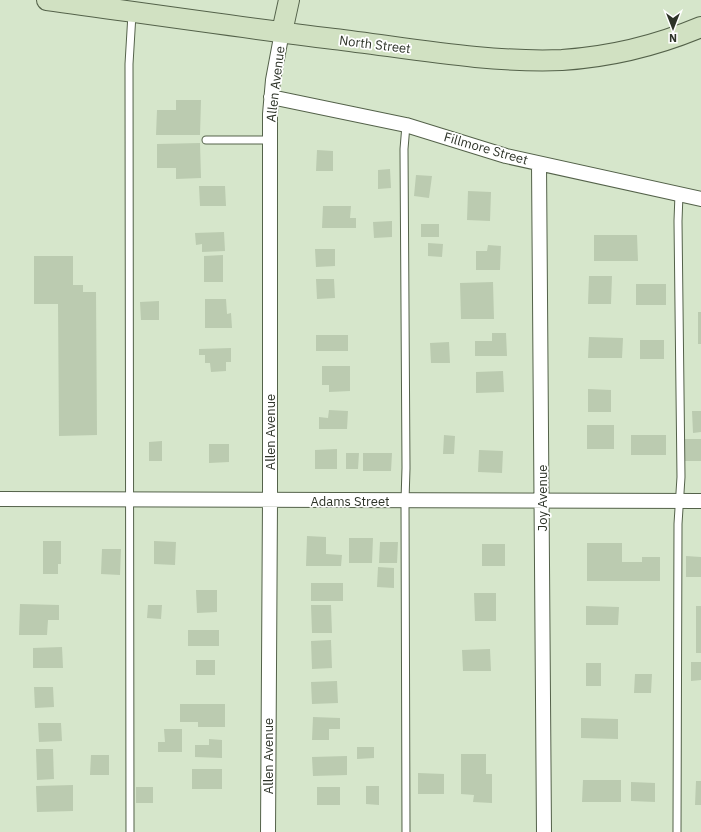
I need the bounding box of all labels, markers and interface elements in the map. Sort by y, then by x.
north arrow [653,8,693,48]
text: N [669,31,677,45]
street label: North Street [338,32,412,57]
street label: Allen Avenue [262,45,289,123]
street label: Fillmore Street [442,128,530,169]
street label: Allen Avenue [262,394,279,470]
street label: Joy Avenue [534,465,551,531]
street label: Adams Street [310,493,390,510]
street label: Allen Avenue [260,718,277,794]

